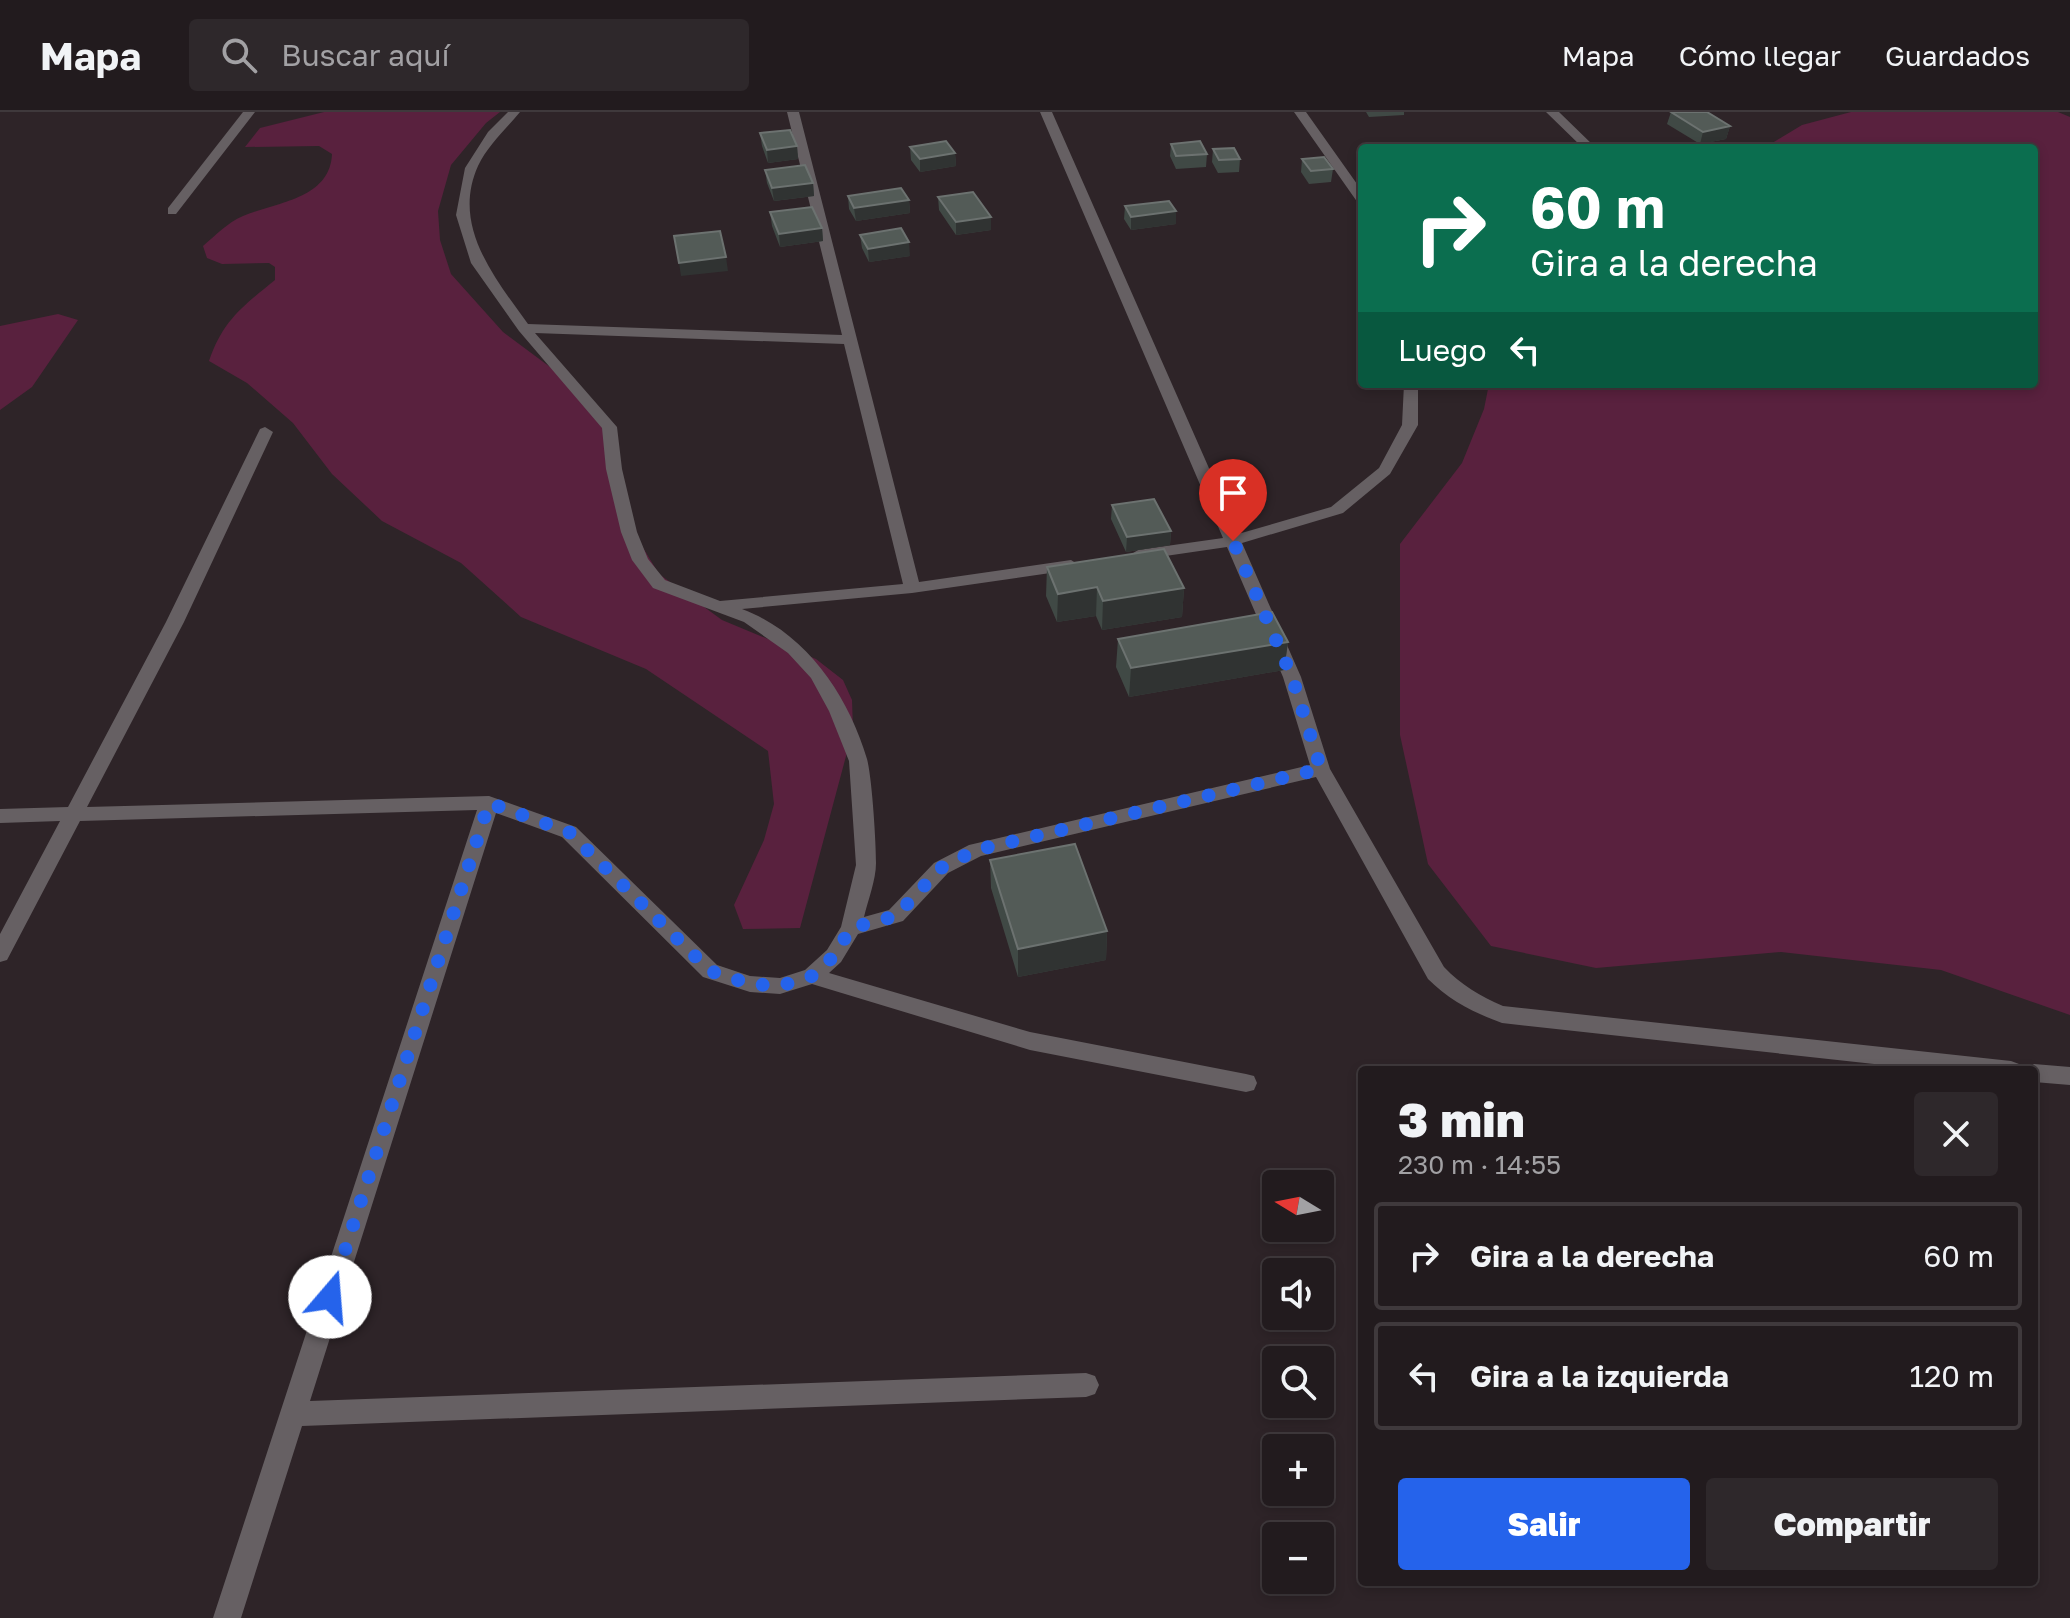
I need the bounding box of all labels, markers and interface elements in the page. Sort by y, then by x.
search box [189,19,749,91]
text: Mapa [40,33,141,78]
icon: search [217,33,261,77]
text: Buscar aquí [281,37,450,73]
text: Mapa [1562,39,1635,72]
text: Cómo llegar [1679,39,1841,72]
text: Guardados [1885,39,2030,72]
text: 60 m [1530,173,1665,240]
icon: right [1398,176,1502,280]
text: Gira a la derecha [1530,241,1818,284]
icon: left [1503,328,1547,372]
text: Luego [1398,332,1487,368]
pin [1199,459,1267,541]
icon: arrive [1211,471,1255,515]
text: 3 min [1398,1090,1525,1148]
button: close [1914,1092,1998,1176]
text: 230 m · 14:55 [1398,1149,1561,1180]
north arrow [1262,1170,1334,1242]
map controls [1262,1170,1334,1594]
icon: right [1402,1234,1446,1278]
text: Gira a la derecha [1470,1238,1714,1274]
text: 60 m [1923,1238,1994,1274]
position arrow [288,1255,372,1339]
button: sound [1262,1258,1334,1330]
button: search [1262,1346,1334,1418]
icon: left [1402,1354,1446,1398]
text: Gira a la izquierda [1470,1358,1729,1394]
text: 120 m [1909,1358,1994,1394]
button: + [1262,1434,1334,1506]
button: Salir [1398,1478,1690,1570]
button: Compartir [1706,1478,1998,1570]
button: − [1262,1522,1334,1594]

